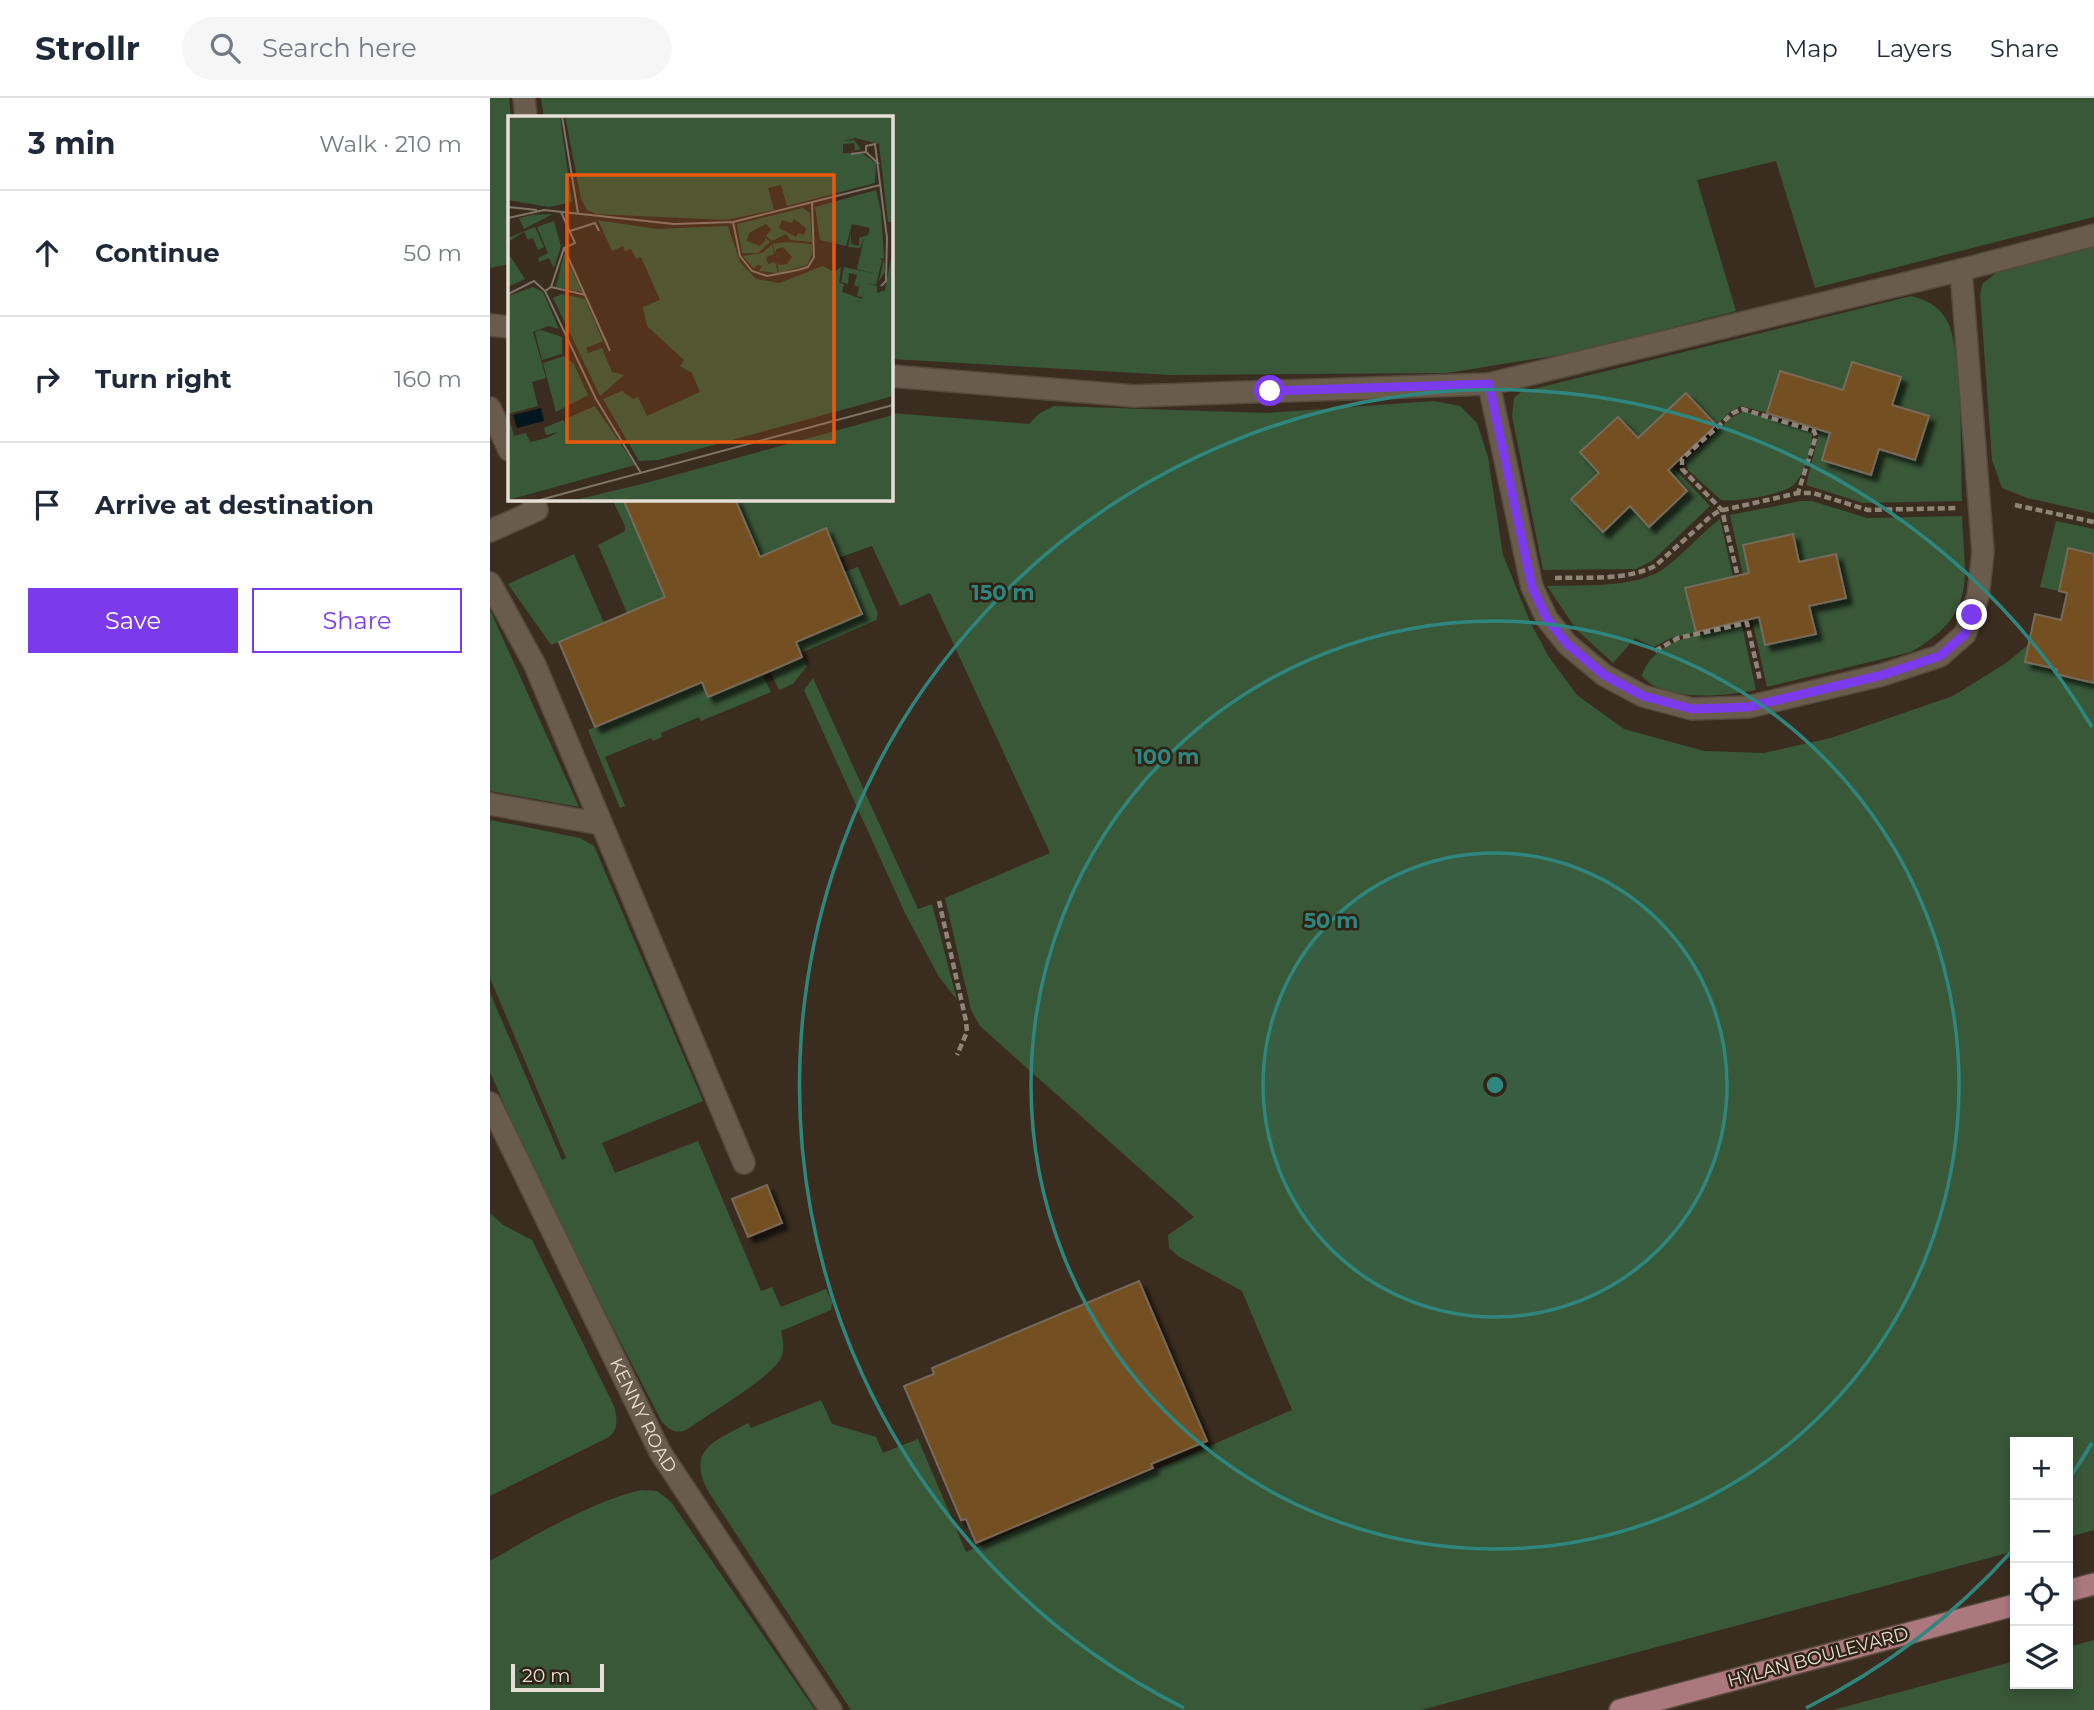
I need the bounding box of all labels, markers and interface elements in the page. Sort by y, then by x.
search box [182,17,672,80]
text: Strollr [35,28,140,68]
icon: search [206,29,244,67]
text: Search here [262,32,417,64]
text: Map [1784,34,1838,63]
text: Layers [1876,34,1952,63]
text: Share [1990,34,2059,63]
inset map [508,116,892,500]
text: 3 min [28,125,115,162]
text: Walk · 210 m [319,130,462,158]
icon: ahead [28,234,66,272]
text: Continue [95,237,220,269]
text: 50 m [403,239,462,267]
icon: right [28,360,66,398]
text: Turn right [95,363,231,395]
text: 160 m [394,365,462,393]
route start [1254,375,1285,406]
icon: arrive [28,486,66,524]
text: Arrive at destination [95,489,374,521]
text: 150 m [972,580,1034,605]
button: Save [28,588,238,653]
button: Share [252,588,462,653]
route end [1956,599,1987,630]
text: 100 m [1135,744,1199,769]
text: 50 m [1304,908,1358,933]
centre of rings [1483,1073,1507,1097]
street label: KENNY ROAD [605,1355,682,1477]
map controls [2010,1437,2073,1689]
button: + [2010,1437,2073,1500]
button: − [2010,1500,2073,1563]
button: locate [2010,1563,2073,1626]
street label: HYLAN BOULEVARD [1725,1622,1911,1692]
button: layers [2010,1626,2073,1689]
scale bar [511,1661,604,1693]
text: 20 m [522,1664,570,1687]

